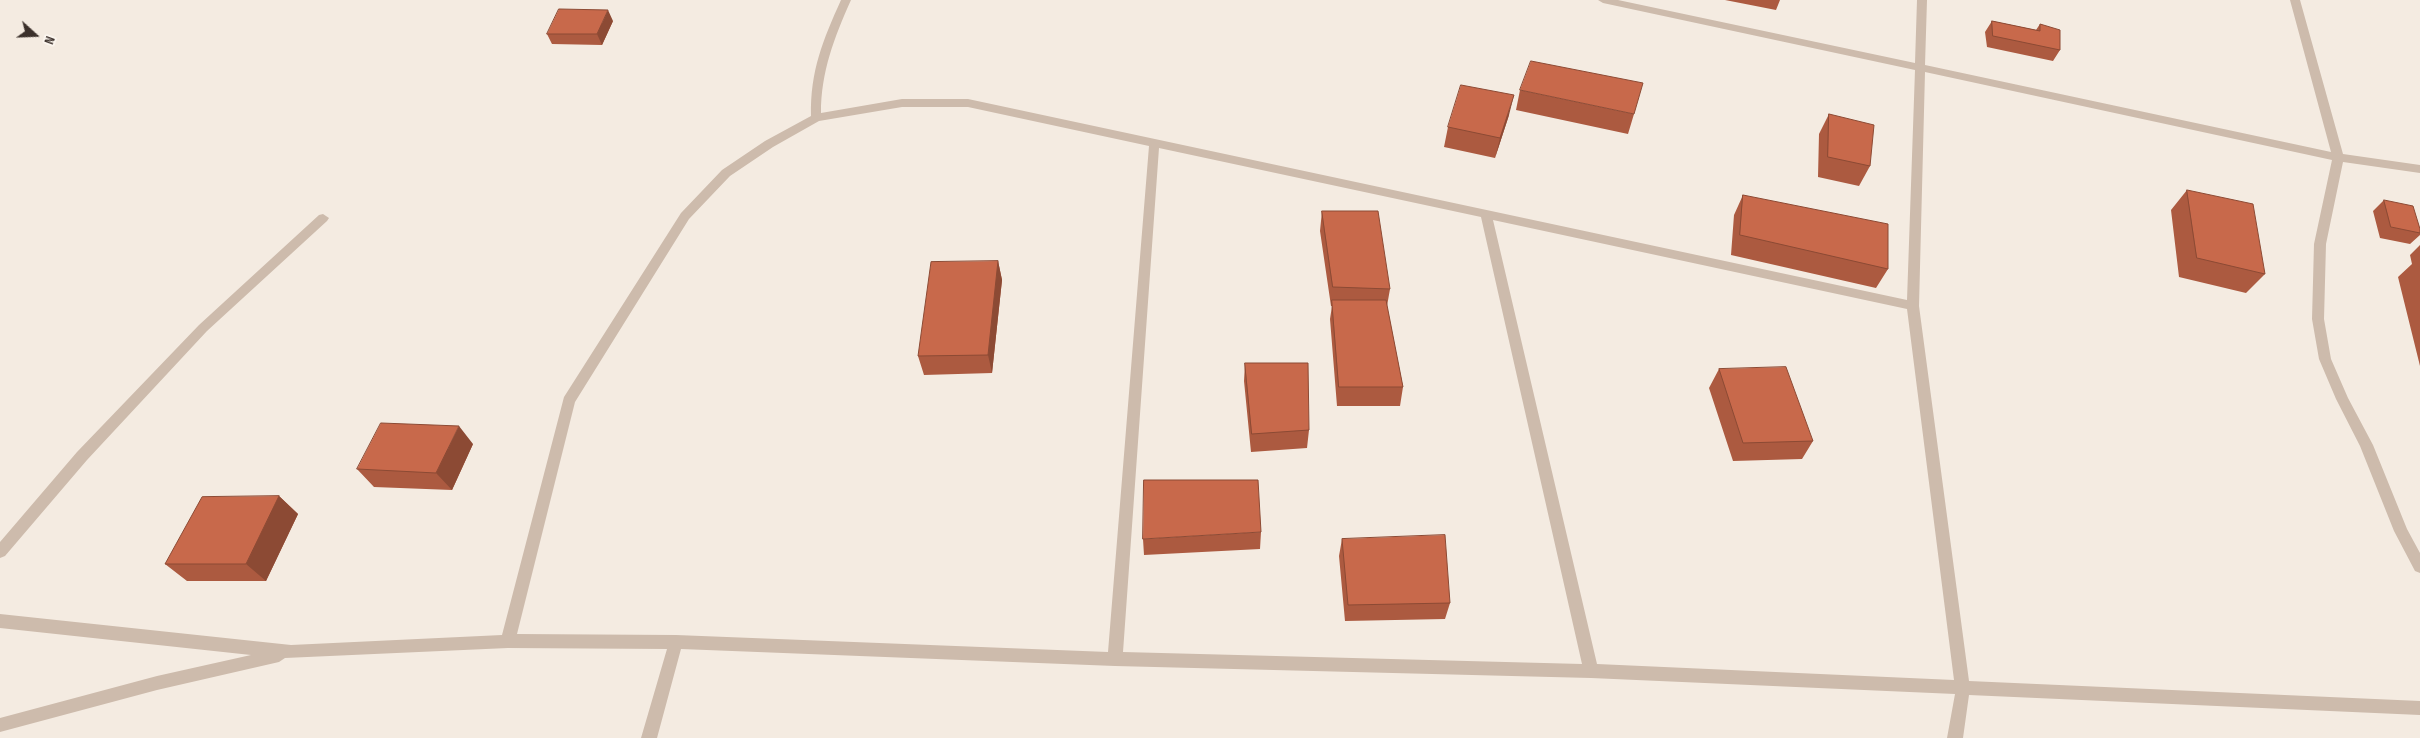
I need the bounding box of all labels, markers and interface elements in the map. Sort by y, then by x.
north arrow [10,10,60,60]
text: N [40,34,59,47]

